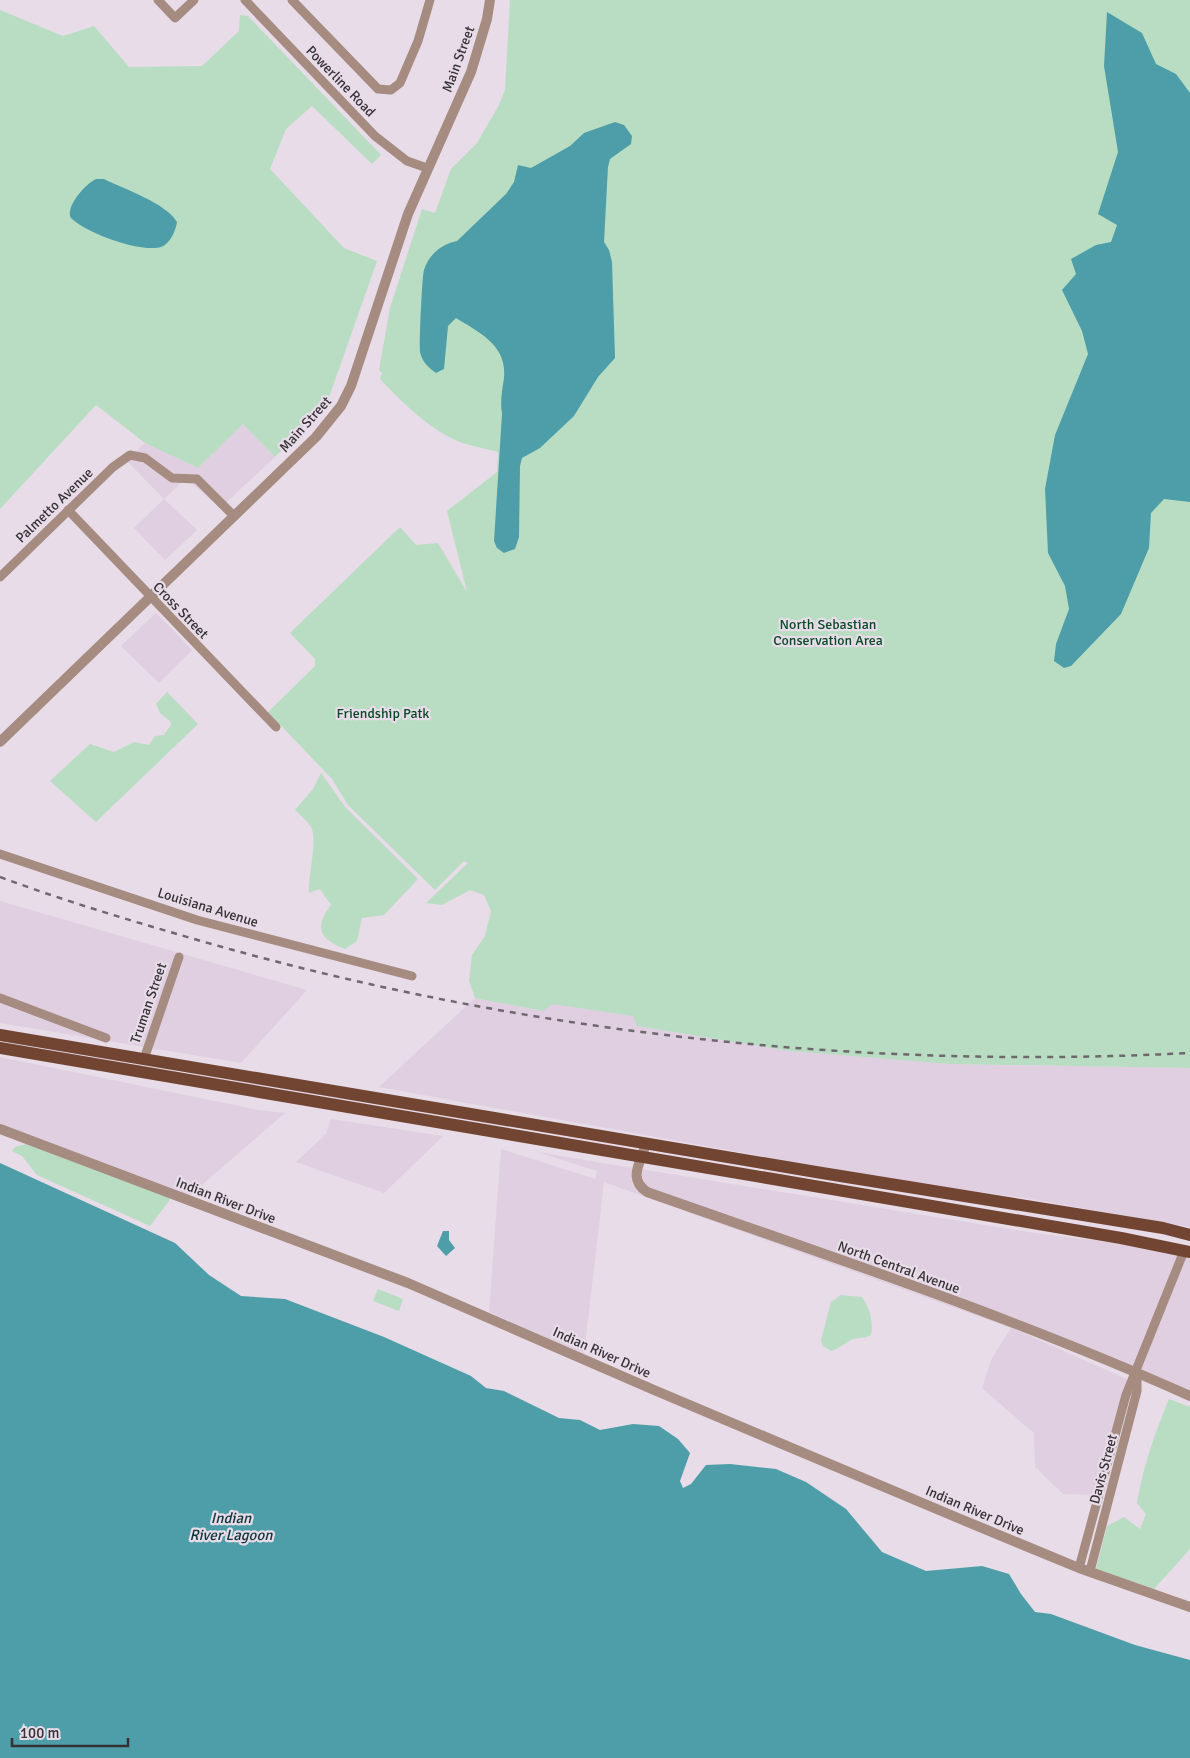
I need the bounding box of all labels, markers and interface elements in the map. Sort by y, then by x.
street label: Main Street [439,24,478,95]
street label: Powerline Road [302,42,379,120]
street label: Main Street [276,393,335,456]
street label: Palmetto Avenue [12,464,97,547]
street label: Cross Street [149,578,212,642]
park label: North Sebastian Conservation Area [773,616,883,649]
park label: Friendship Patk [337,705,429,722]
street label: Louisiana Avenue [156,884,260,931]
street label: Truman Street [127,960,170,1046]
street label: Indian River Drive [174,1174,278,1227]
street label: North Central Avenue [835,1237,962,1297]
street label: Indian River Drive [550,1323,653,1382]
street label: Davis Street [1086,1432,1121,1506]
street label: Indian River Drive [923,1482,1027,1539]
water label: Indian River Lagoon [190,1509,273,1544]
scale bar [12,1716,129,1748]
text: 100 m [20,1724,60,1742]

